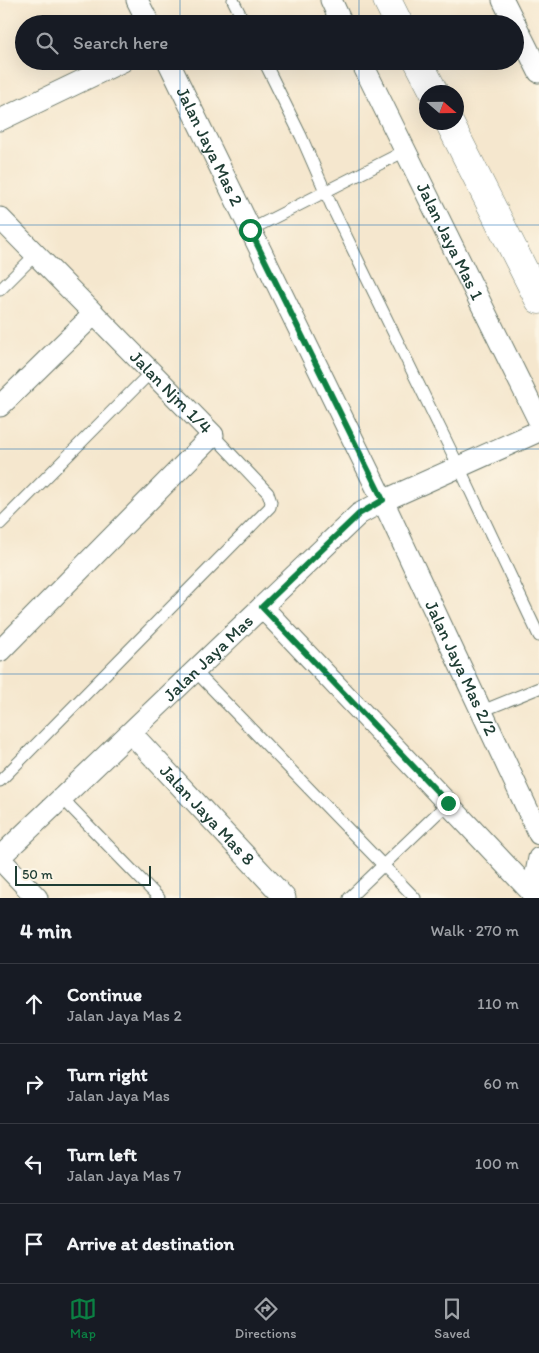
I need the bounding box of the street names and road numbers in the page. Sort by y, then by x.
street label: Jalan Jaya Mas 2 [171,83,248,210]
street label: Jalan Jaya Mas 1 [412,179,488,304]
street label: Jalan Njm 1/4 [125,346,217,439]
street label: Jalan Jaya Mas 2/2 [420,597,502,739]
street label: Jalan Jaya Mas [159,610,258,706]
street label: Jalan Jaya Mas 8 [155,760,260,870]

